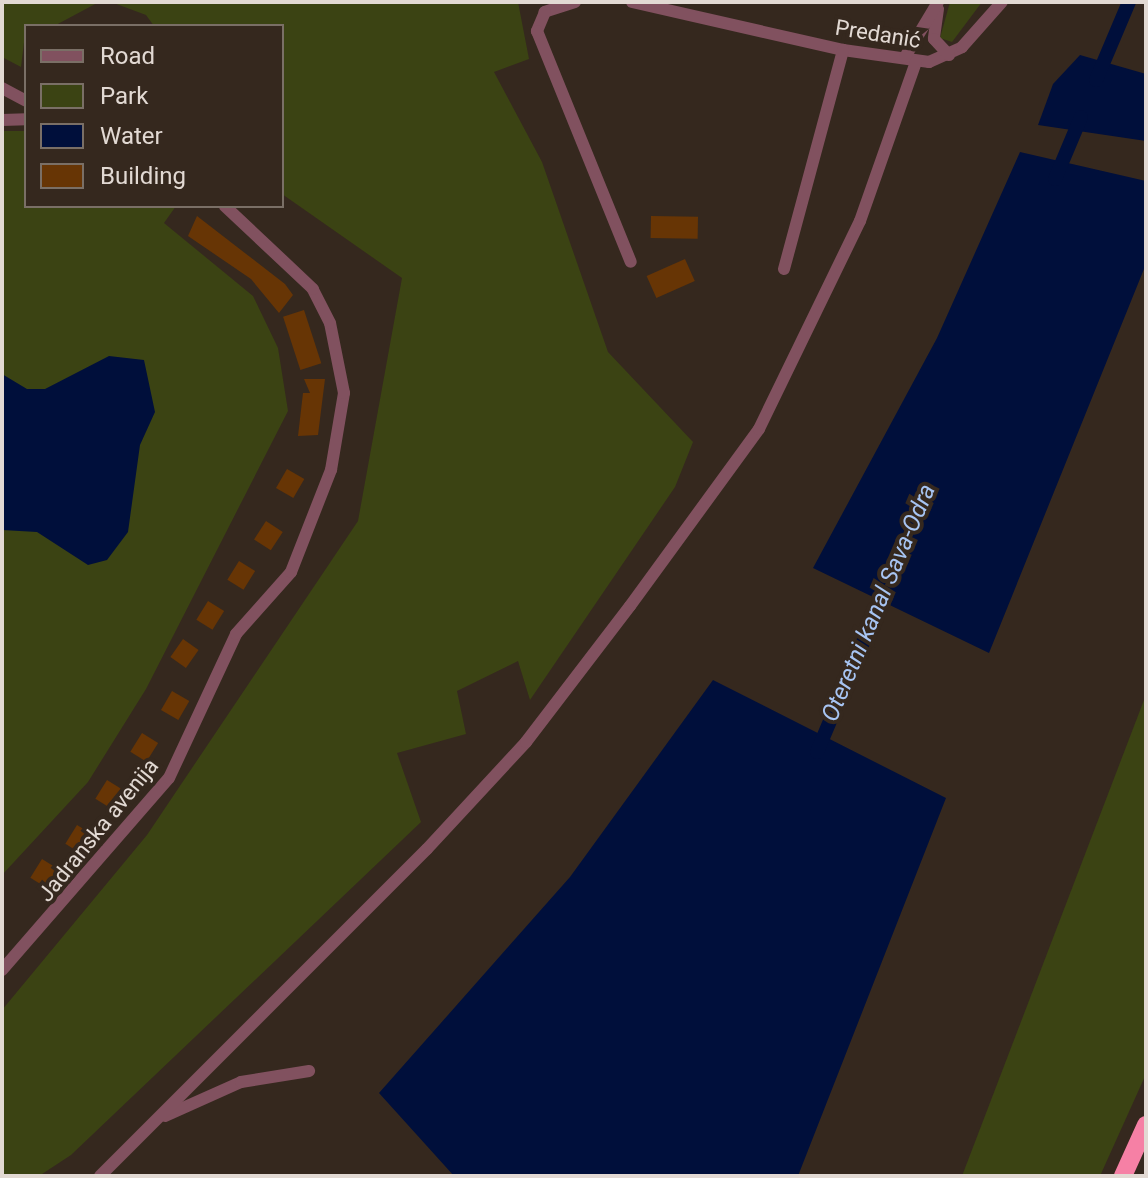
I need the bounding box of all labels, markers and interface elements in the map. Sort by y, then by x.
street label: Predanić [833,14,923,54]
legend [24,24,284,208]
text: Road [100,42,155,70]
text: Park [100,82,148,110]
text: Water [100,122,163,150]
text: Building [100,162,186,190]
water label: Oteretni kanal Sava-Odra [816,480,942,726]
street label: Jadranska avenija [32,753,164,907]

